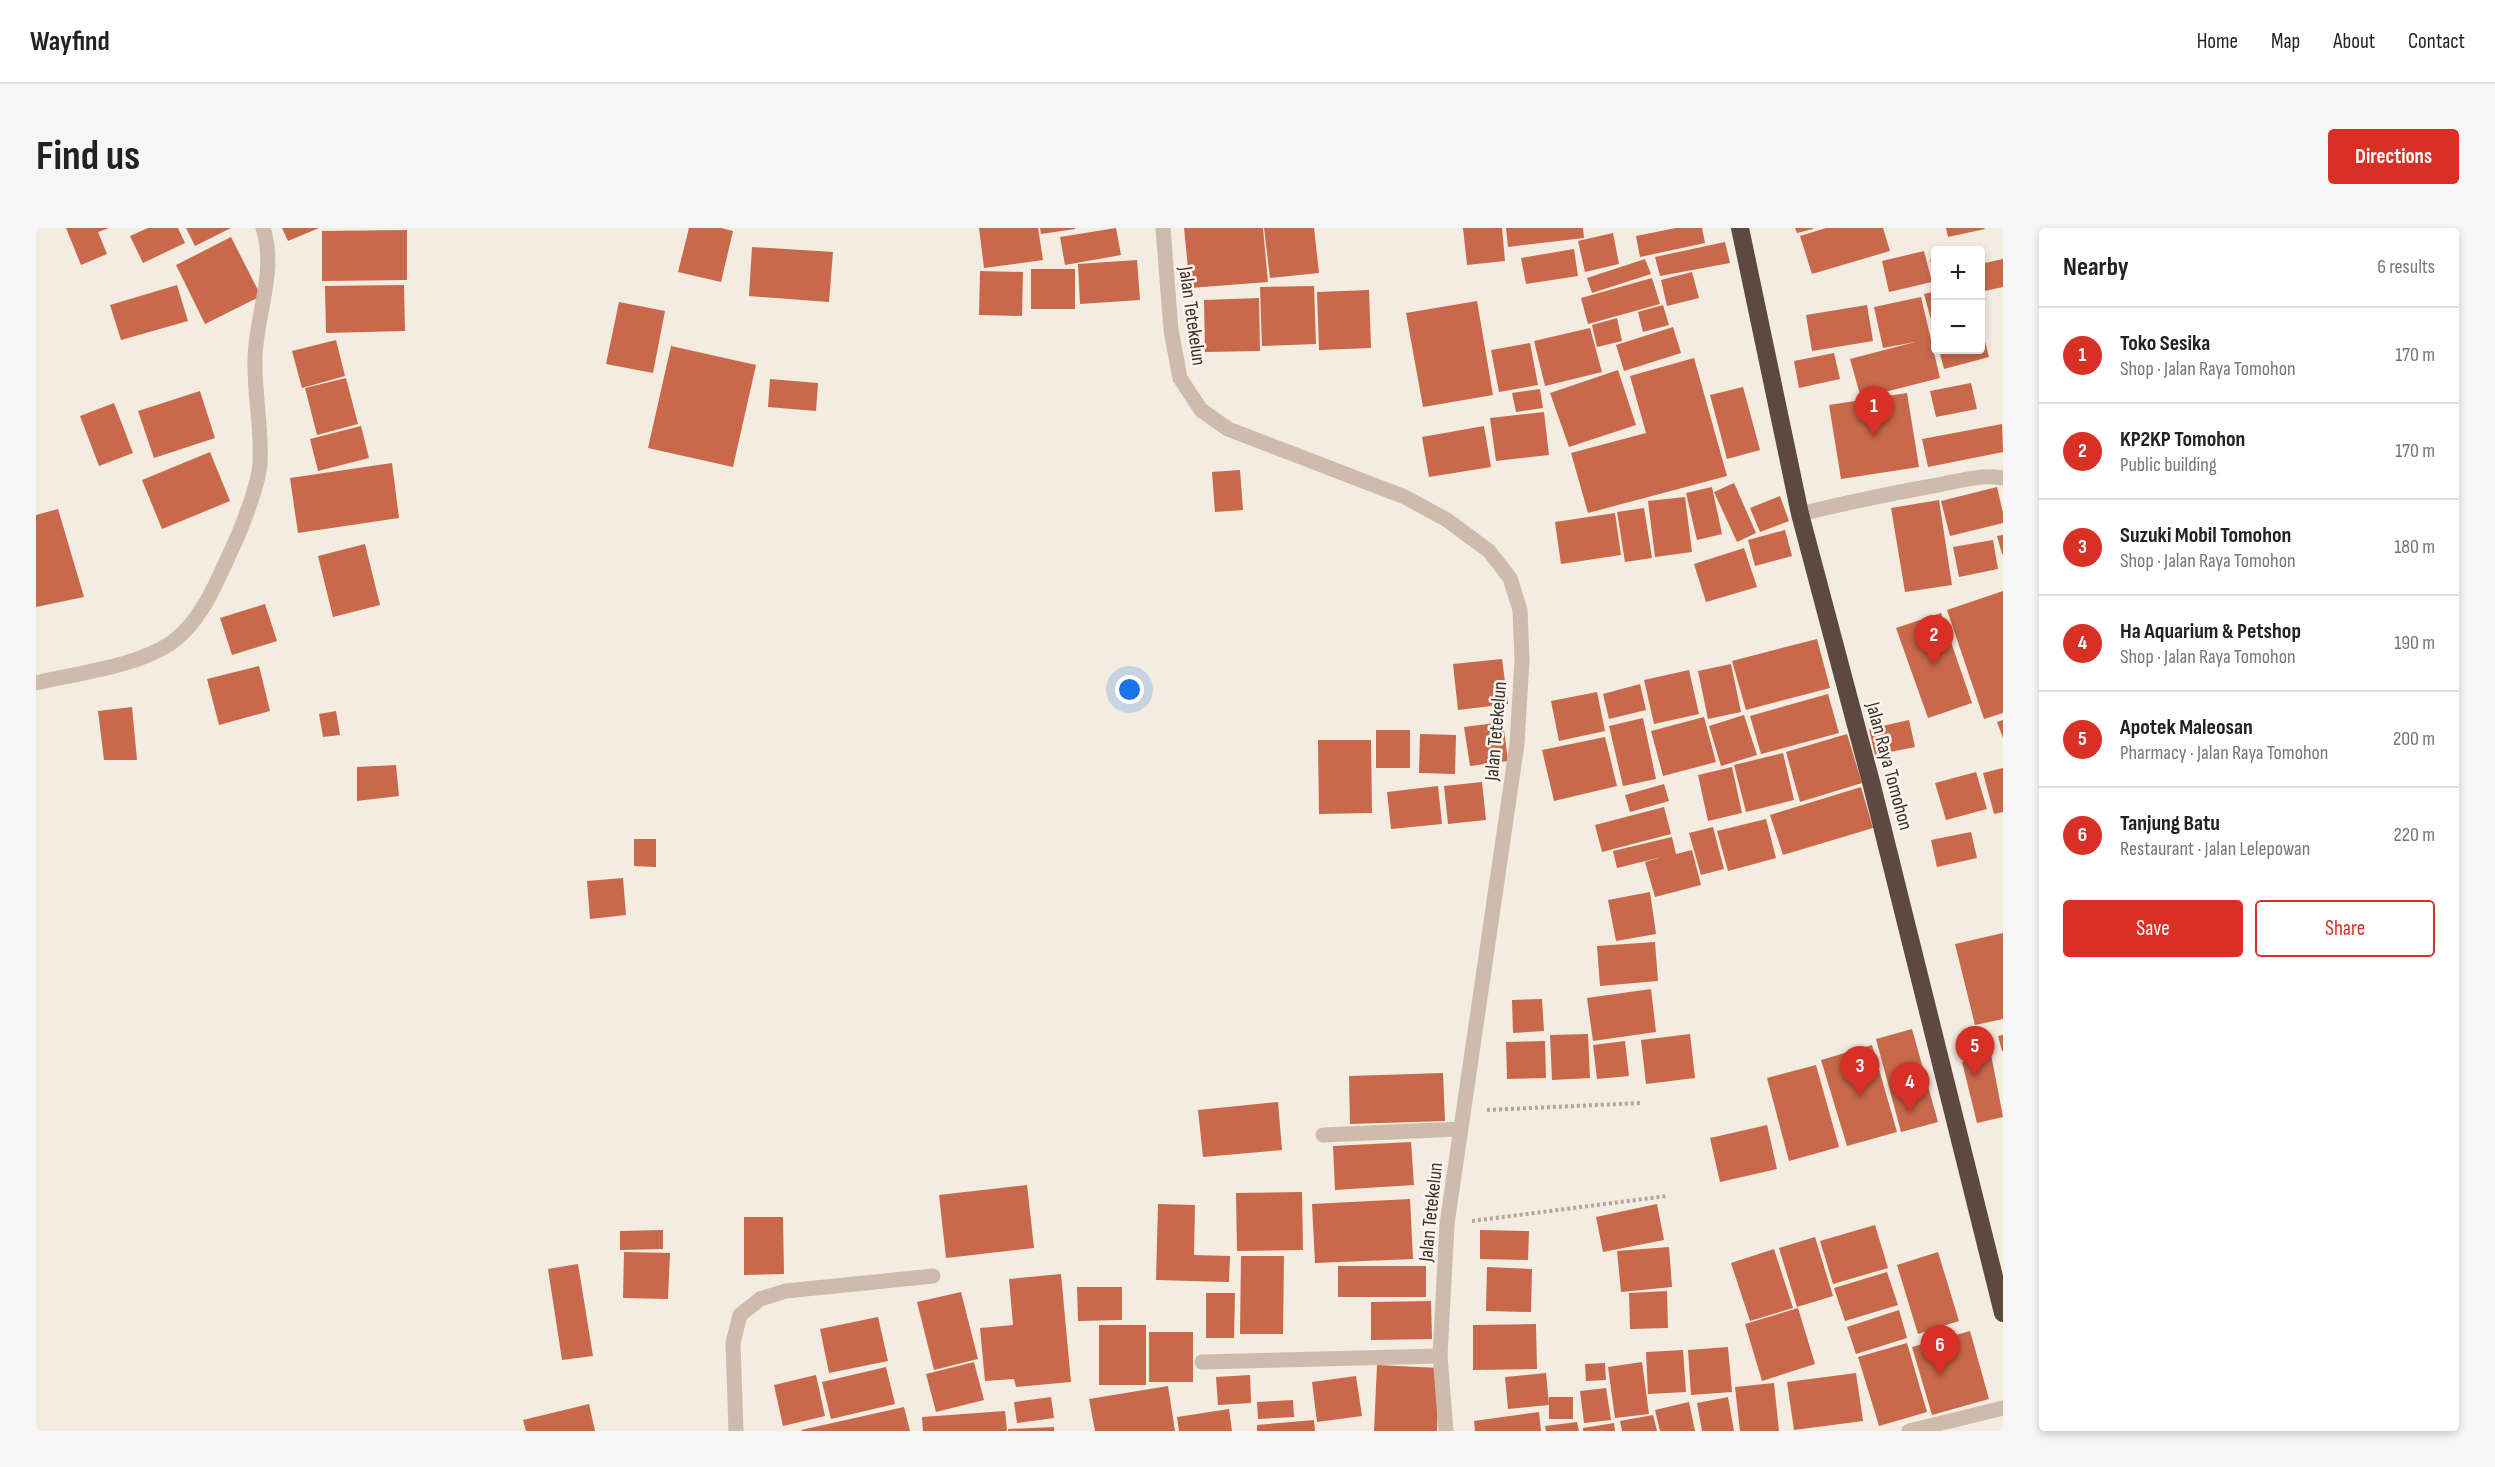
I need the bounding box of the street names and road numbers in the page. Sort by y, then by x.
street label: Jalan Tetekelun [1173,264,1211,367]
street label: Jalan Tetekelun [1480,680,1512,783]
street label: Jalan Raya Tomohon [1860,699,1918,833]
street label: Jalan Tetekelun [1414,1161,1448,1264]

